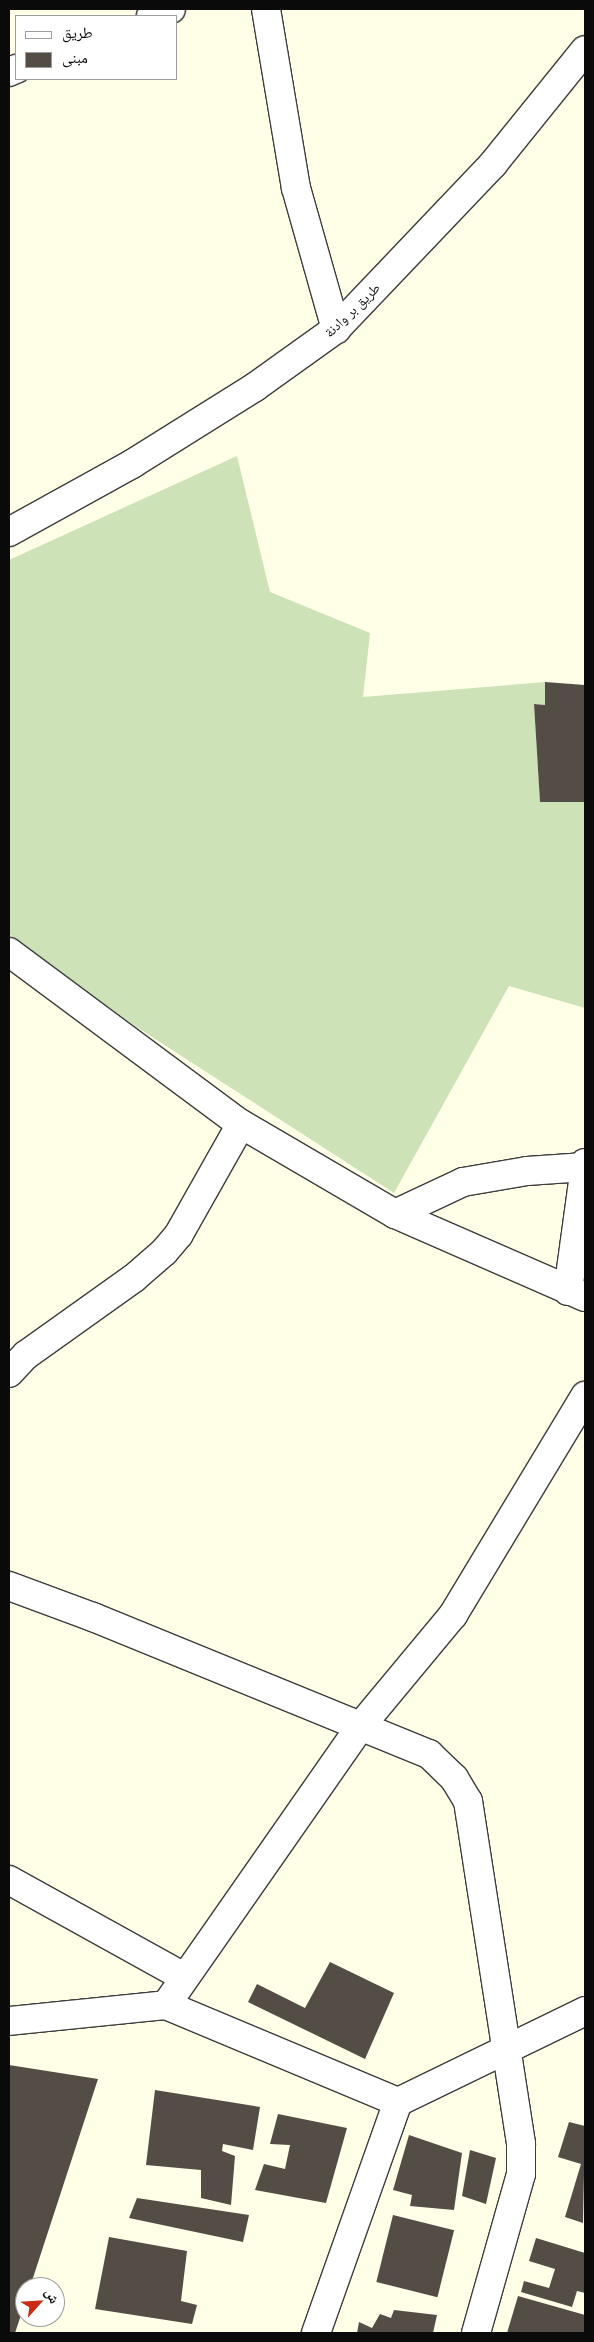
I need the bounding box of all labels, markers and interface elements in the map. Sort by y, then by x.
legend [15,15,178,80]
text: طريق [62,22,93,42]
text: مبنى [62,47,88,67]
street label: طريق بر وادنة [321,279,383,341]
north arrow [15,2277,65,2327]
text: ش [41,2285,65,2306]

